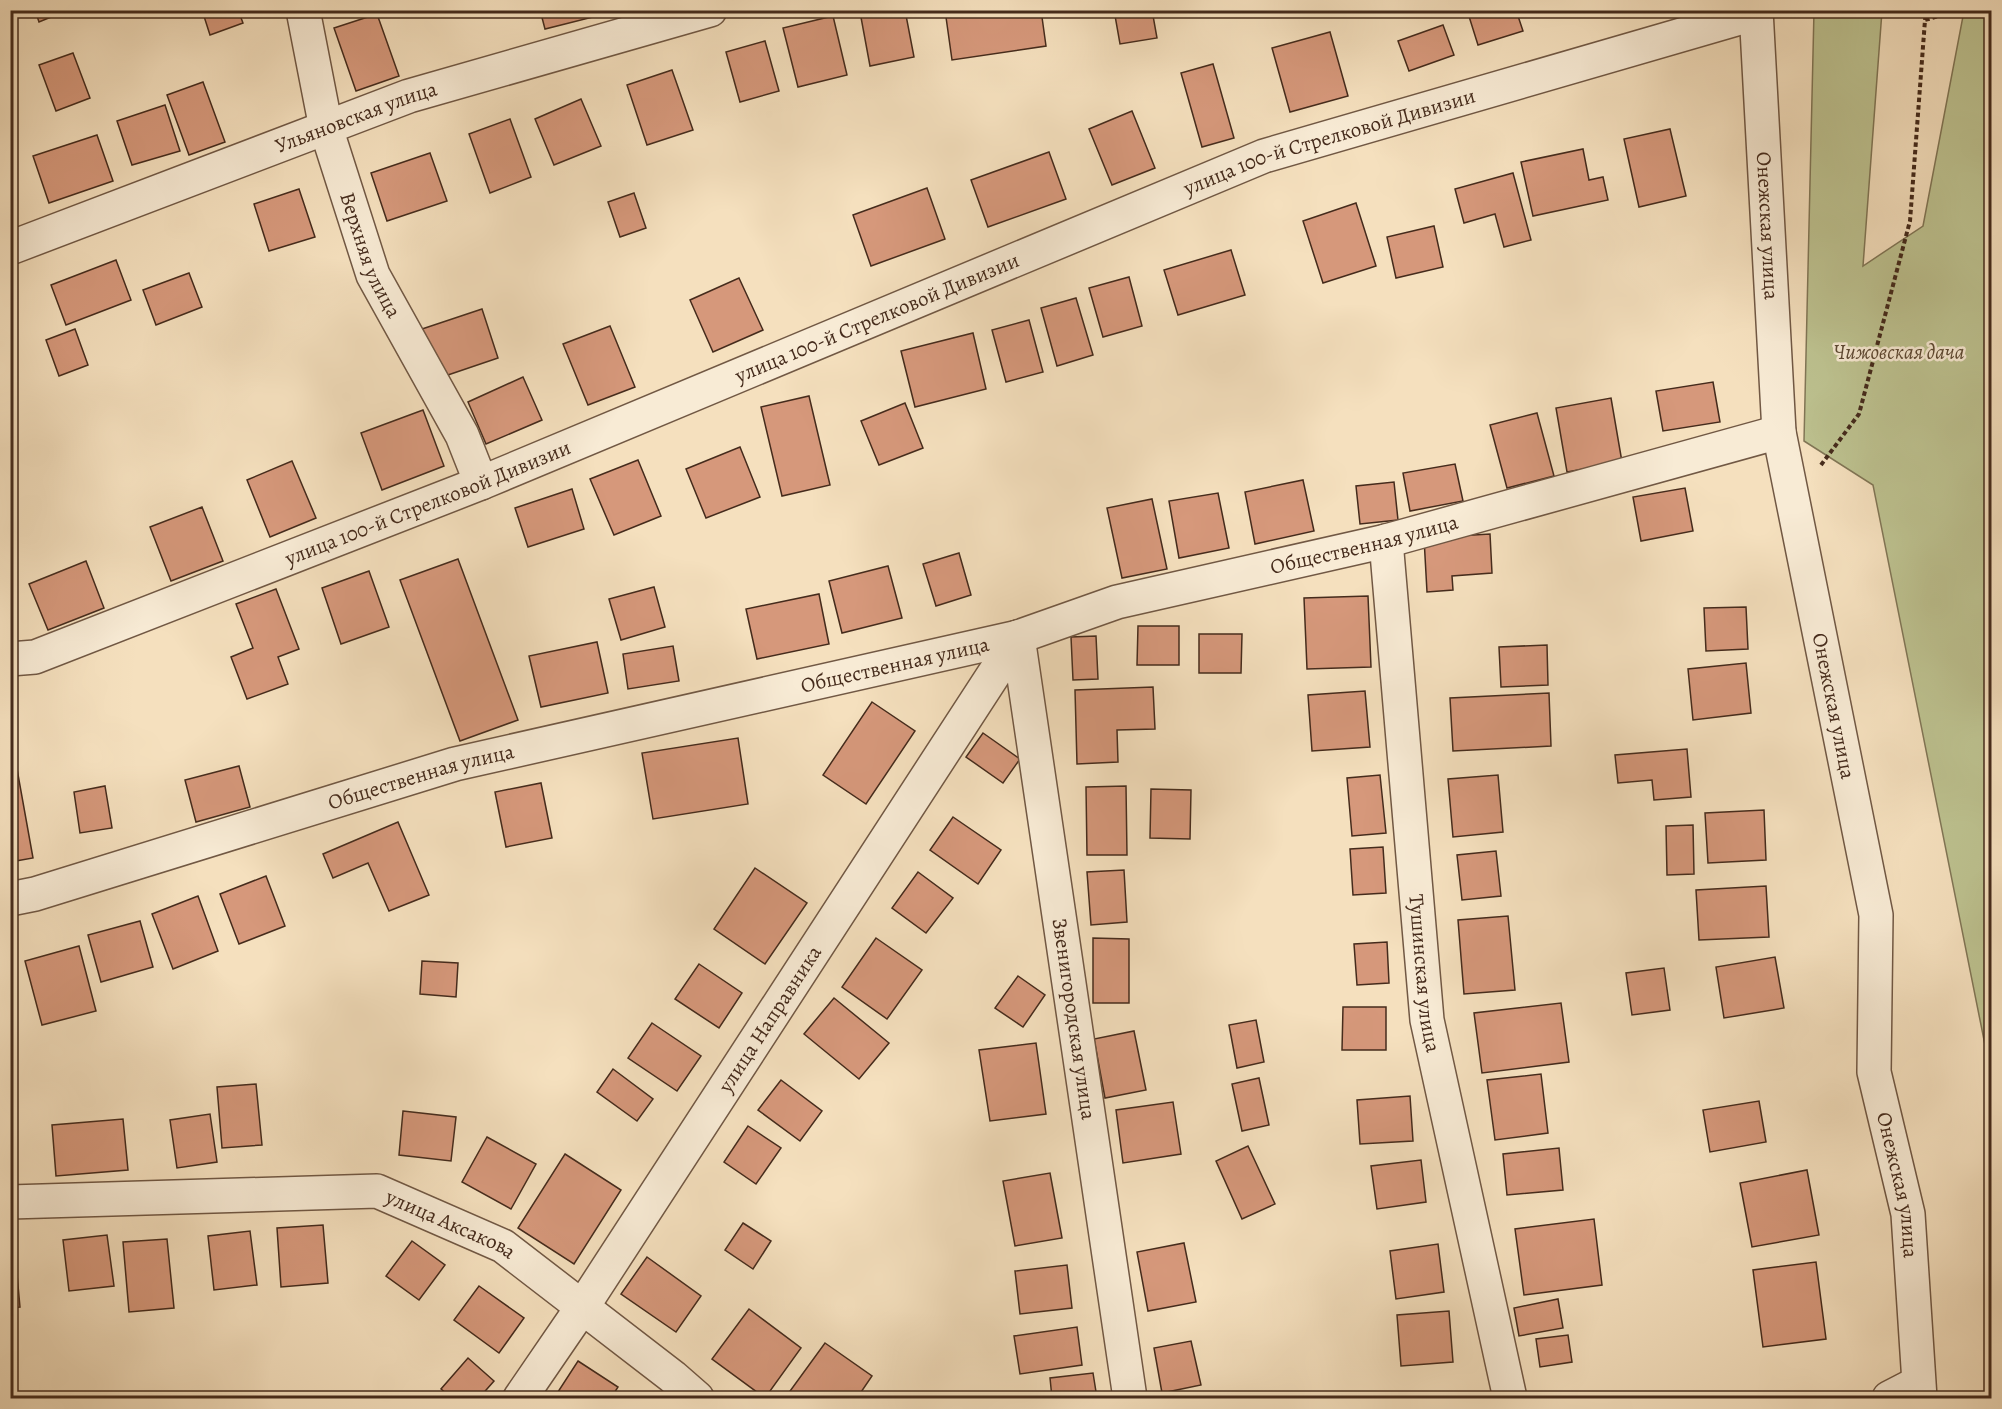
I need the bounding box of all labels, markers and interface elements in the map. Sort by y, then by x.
street label: Ульяновская улица [271,75,440,160]
street label: улица 100-й Стрелковой Дивизии [1178,81,1479,202]
street label: Онежская улица [1750,151,1786,301]
street label: Верхняя улица [333,189,408,323]
street label: улица 100-й Стрелковой Дивизии [730,246,1023,390]
park label: Чижовская дача [1834,338,1965,366]
street label: улица 100-й Стрелковой Дивизии [280,433,575,573]
street label: Общественная улица [1267,508,1461,581]
street label: Общественная улица [798,630,992,700]
street label: Онежская улица [1806,630,1862,782]
street label: Общественная улица [324,737,517,817]
street label: Тушинская улица [1402,893,1448,1055]
street label: Звенигородская улица [1046,916,1103,1122]
street label: улица Направника [711,940,828,1099]
street label: Онежская улица [1870,1109,1925,1259]
street label: улица Аксакова [381,1182,522,1265]

